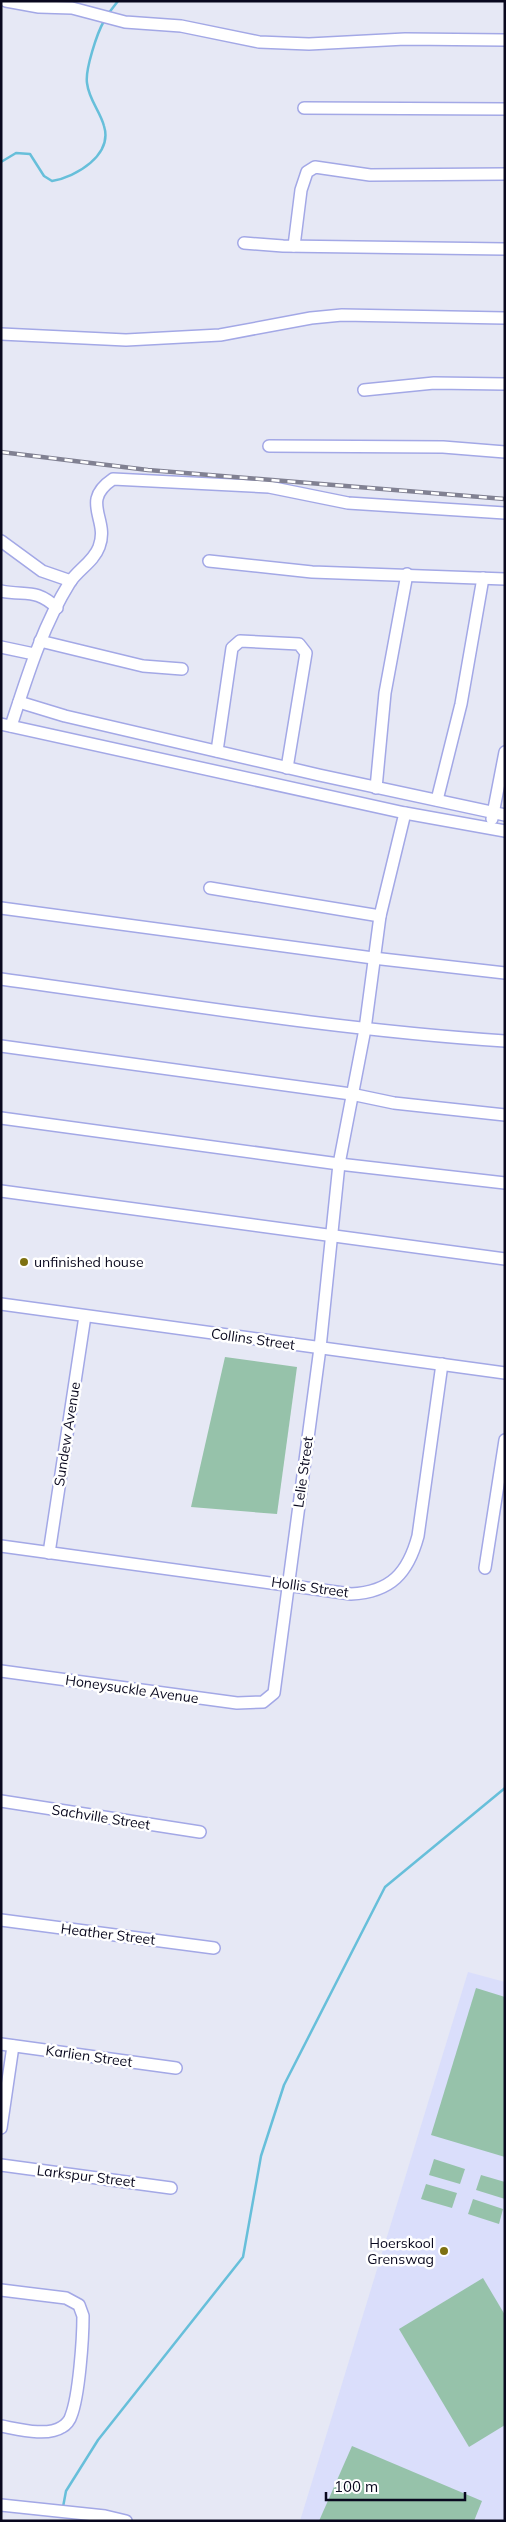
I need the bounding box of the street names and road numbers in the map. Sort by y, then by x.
street label: Collins Street [210,1324,296,1354]
street label: Sundew Avenue [50,1380,84,1488]
street label: Lelie Street [289,1435,317,1509]
street label: Hollis Street [270,1573,350,1601]
street label: Honeysuckle Avenue [64,1671,200,1707]
street label: Sachville Street [50,1800,152,1834]
street label: Heather Street [60,1919,156,1949]
street label: Karlien Street [45,2041,134,2071]
street label: Larkspur Street [36,2161,136,2191]

